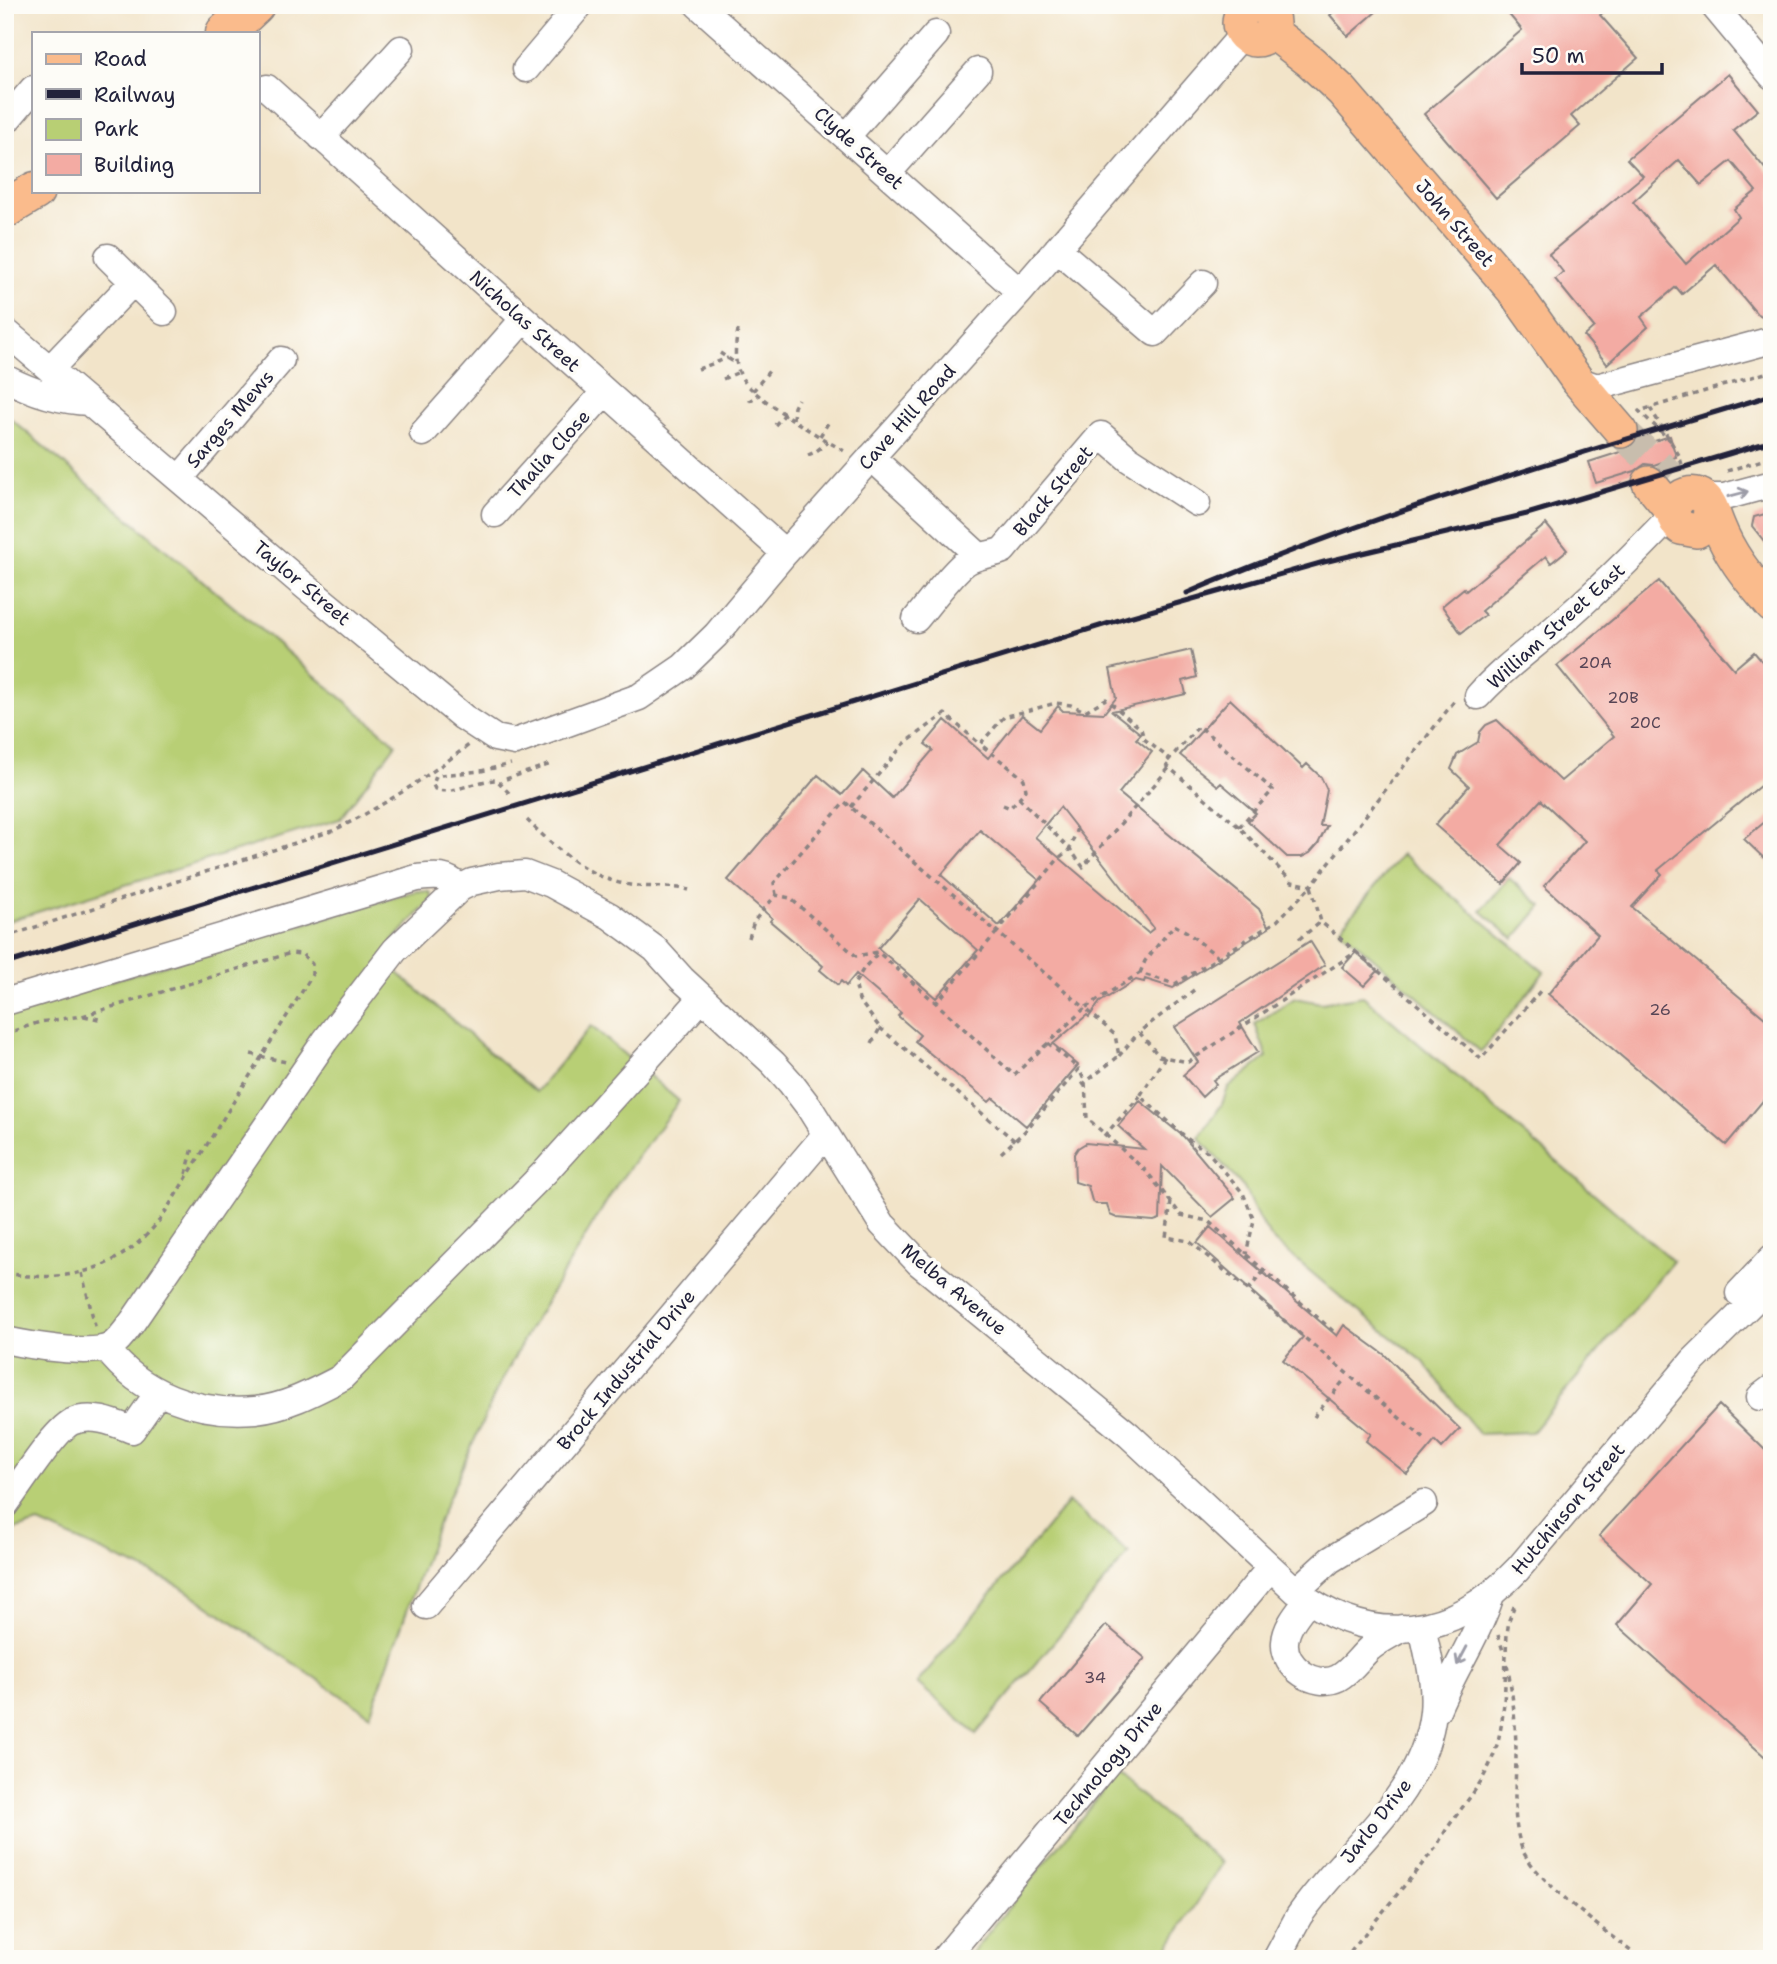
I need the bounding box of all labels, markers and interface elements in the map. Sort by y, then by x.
legend [32,32,259,192]
scale bar [1522,32,1662,76]
text: 50 m [1532,42,1585,70]
text: Road [94,45,147,73]
text: Railway [94,81,176,109]
street label: Clyde Street [809,101,909,195]
text: Park [94,115,139,143]
text: Building [94,151,174,179]
street label: John Street [1410,174,1500,272]
street label: Nicholas Street [464,265,586,377]
street label: Cave Hill Road [853,359,961,475]
street label: Sarges Mews [180,365,280,473]
street label: Thalia Close [502,404,596,504]
street label: Black Street [1008,440,1098,542]
one-way arrow [1727,486,1749,499]
street label: Taylor Street [248,535,356,631]
street label: William Street East [1482,557,1630,695]
house number: 20A [1578,652,1612,673]
house number: 20B [1607,687,1639,708]
house number: 20C [1629,712,1661,733]
house number: 26 [1649,999,1671,1020]
street label: Melba Avenue [896,1237,1012,1341]
street label: Brock Industrial Drive [551,1284,701,1456]
street label: Hutchinson Street [1506,1438,1630,1580]
one-way arrow [1455,1646,1469,1666]
house number: 34 [1084,1667,1106,1688]
street label: Technology Drive [1048,1696,1168,1832]
street label: Jarlo Drive [1335,1773,1417,1869]

